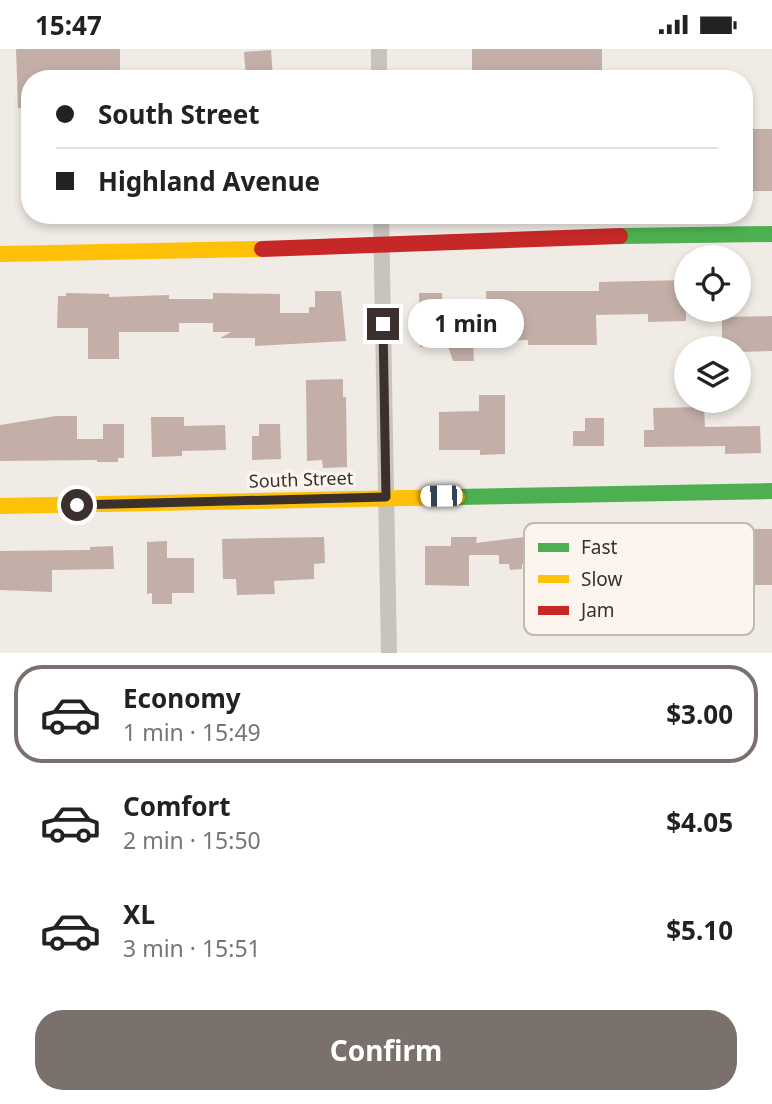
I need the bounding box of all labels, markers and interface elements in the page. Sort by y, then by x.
text: 15:47 [35,7,102,43]
text: South Street [98,96,259,132]
text: Highland Avenue [98,163,320,199]
map controls [674,245,751,413]
button: locate [674,245,751,322]
callout: 1 min [408,299,523,349]
text: 1 min [434,307,498,339]
route end [367,308,399,340]
button: layers [674,336,751,413]
street label: South Street [248,465,354,493]
car [420,485,463,507]
route start [61,489,93,521]
legend [524,523,754,635]
text: Fast [581,534,618,560]
text: Slow [581,566,622,592]
text: Jam [579,597,615,623]
text: Economy [123,680,241,716]
icon: car [39,683,102,746]
text: $3.00 [666,696,733,732]
text: 1 min · 15:49 [123,716,261,748]
text: Comfort [123,788,231,824]
icon: car [39,791,102,854]
text: $4.05 [666,804,733,840]
text: 2 min · 15:50 [123,824,261,856]
text: XL [123,896,155,932]
icon: car [39,899,102,962]
text: $5.10 [666,912,733,948]
text: 3 min · 15:51 [123,932,261,964]
button: Confirm [35,1010,737,1090]

